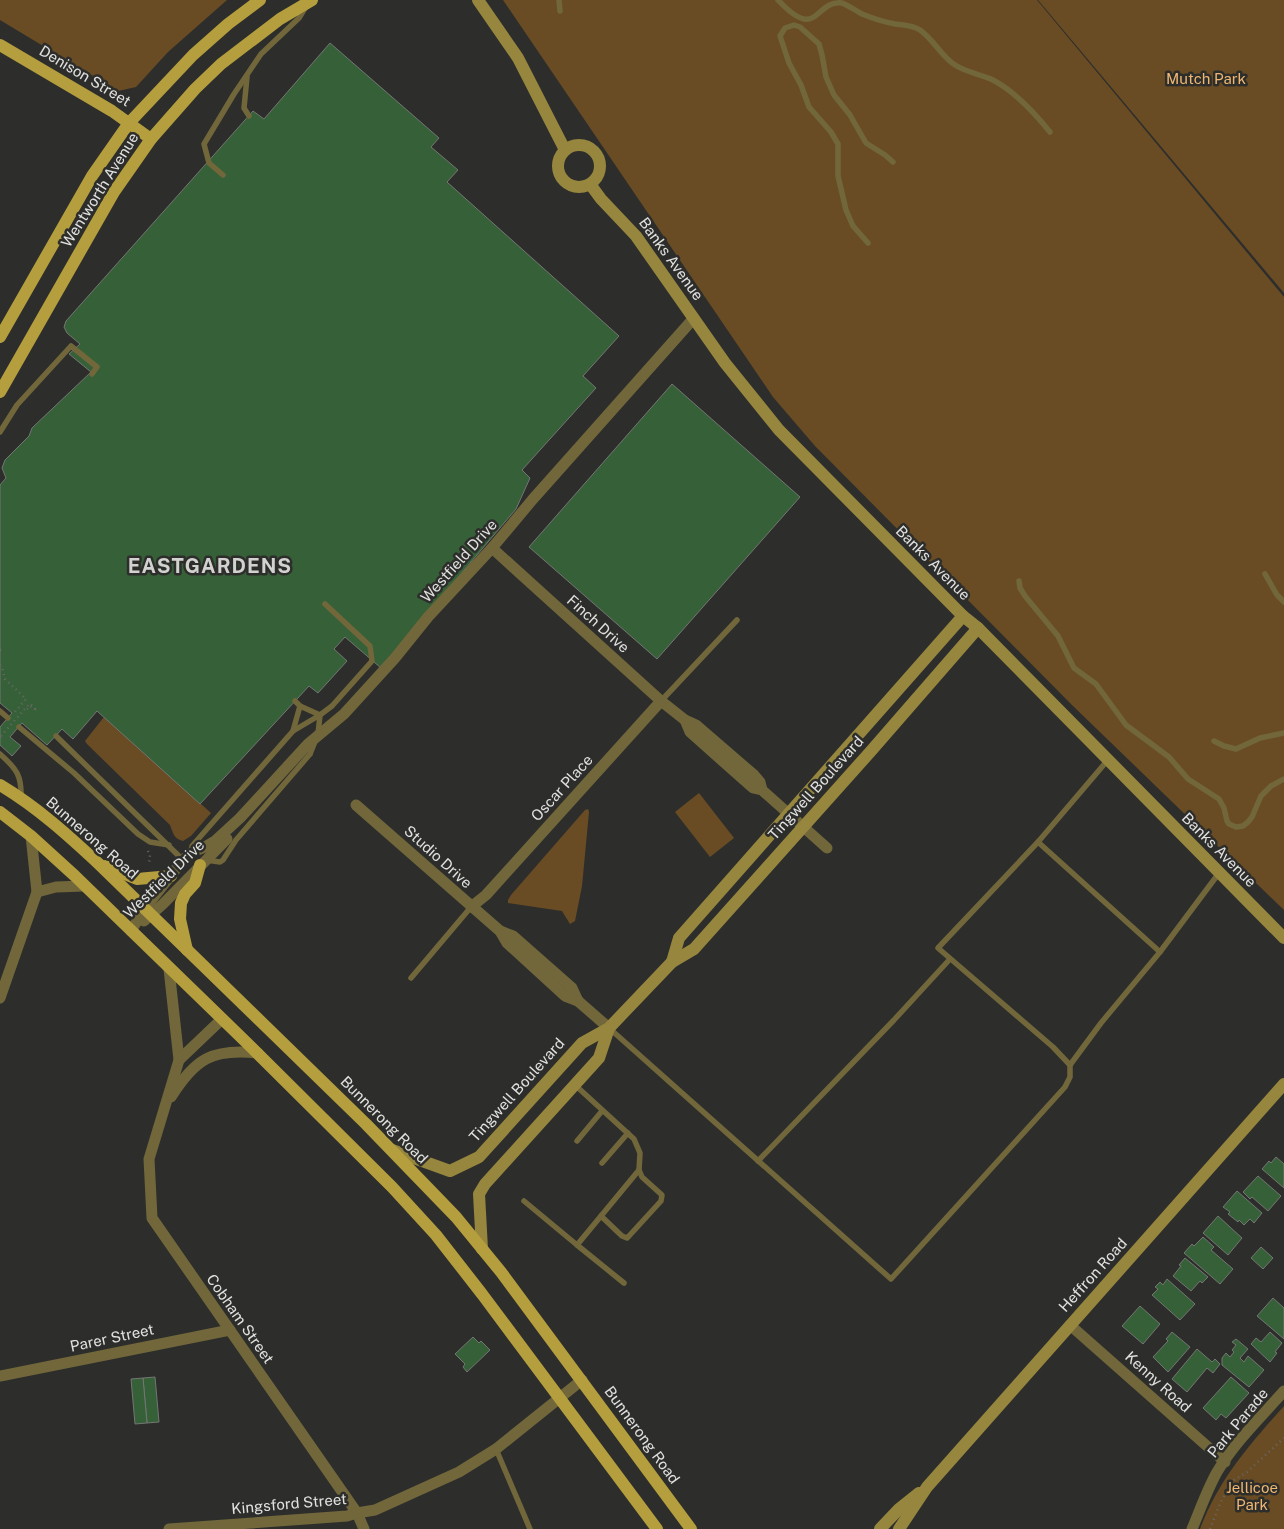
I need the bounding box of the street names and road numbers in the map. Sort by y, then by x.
street label: Denison Street [37,42,134,110]
street label: Wentworth Avenue [57,129,142,250]
street label: Banks Avenue [636,214,707,303]
street label: Westfield Drive [417,516,500,606]
street label: Banks Avenue [893,522,974,603]
street label: Finch Drive [564,591,633,656]
street label: Tingwell Boulevard [765,732,867,843]
street label: Oscar Place [527,751,596,824]
street label: Bunnerong Road [43,793,142,882]
street label: Banks Avenue [1179,809,1260,890]
street label: Studio Drive [401,822,476,891]
street label: Westfield Drive [120,836,207,921]
street label: Tingwell Boulevard [466,1034,568,1145]
street label: Bunnerong Road [337,1073,431,1167]
street label: Heffron Road [1055,1234,1130,1315]
street label: Cobham Street [203,1271,278,1367]
street label: Parer Street [68,1320,156,1355]
street label: Kenny Road [1122,1348,1195,1416]
street label: Bunnerong Road [601,1383,683,1487]
street label: Park Parade [1204,1385,1271,1461]
street label: Kingsford Street [231,1490,348,1517]

